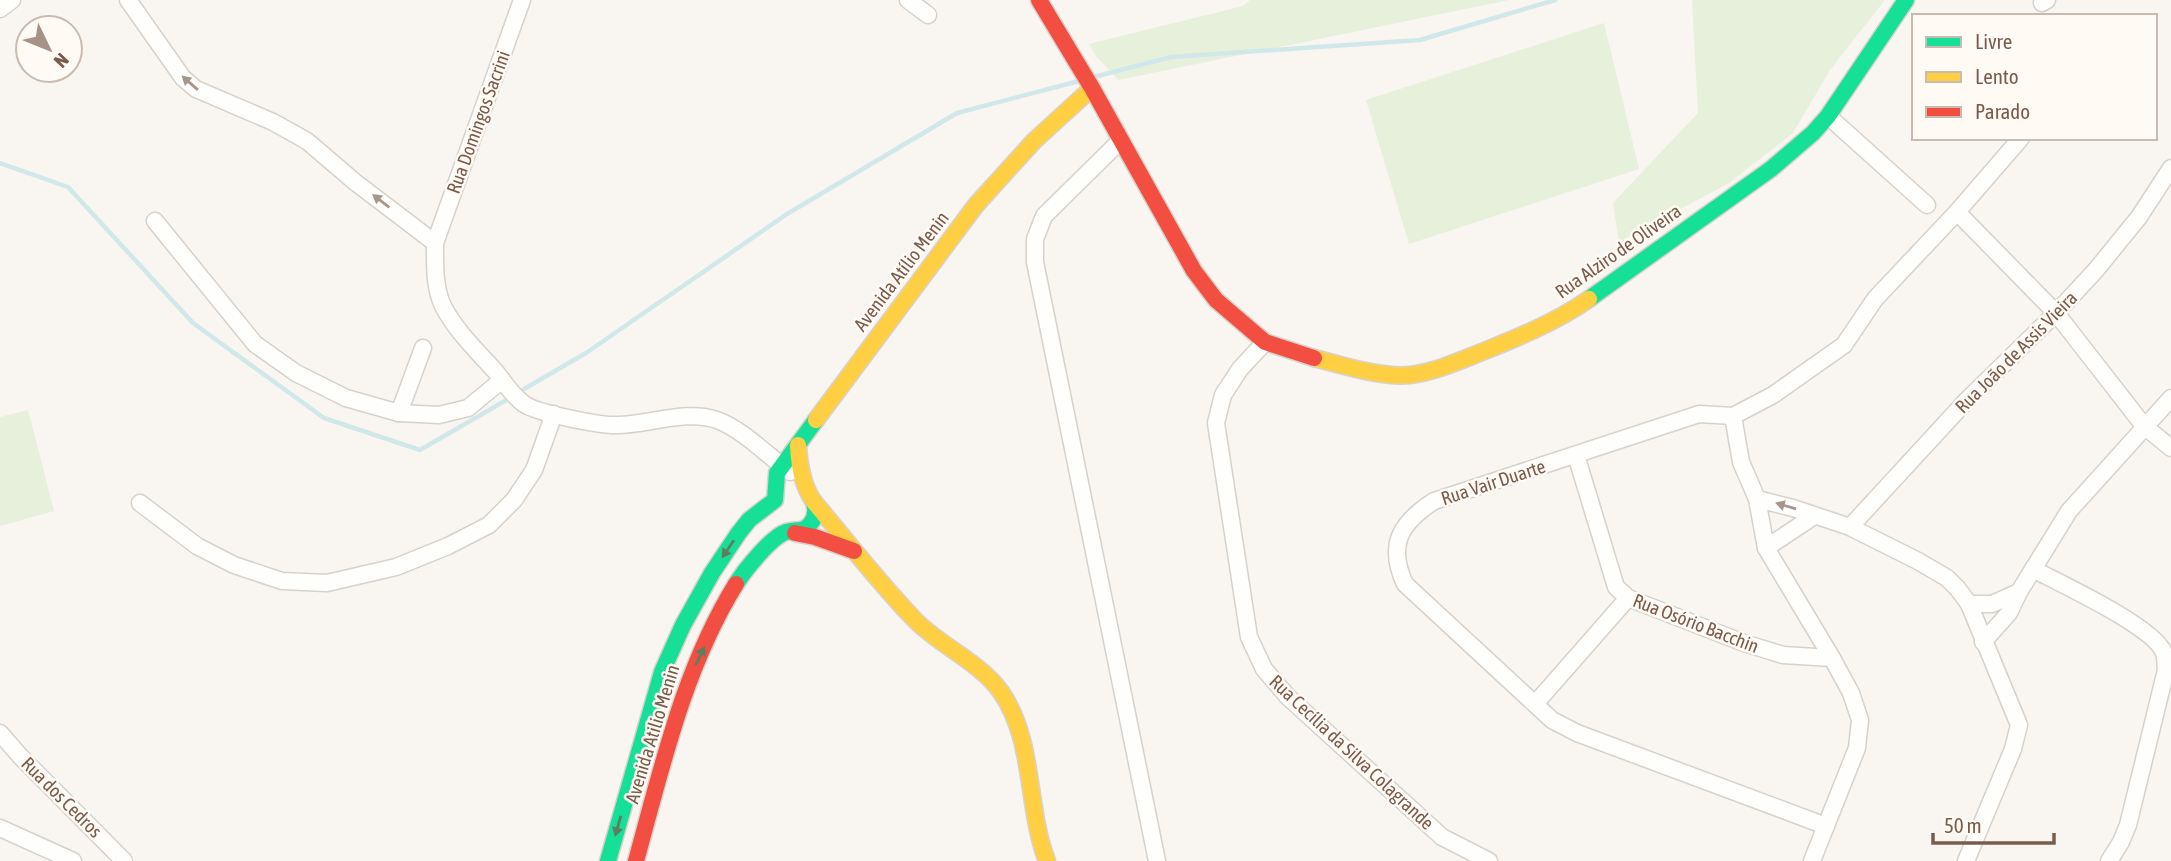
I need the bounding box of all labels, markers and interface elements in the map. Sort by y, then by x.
north arrow [14,14,84,84]
legend [1912,14,2157,140]
text: Livre [1975,29,2012,53]
street label: Rua Domingos Sacrini [442,48,514,196]
text: N [50,49,73,72]
text: Lento [1975,64,2019,88]
one-way arrow [181,76,198,91]
text: Parado [1975,99,2030,123]
one-way arrow [372,195,390,209]
street label: Rua Alziro de Oliveira [1551,199,1685,303]
street label: Avenida Atílio Menin [849,207,953,335]
street label: Rua João de Assis Vieira [1951,287,2081,417]
street label: Rua Vair Duarte [1438,455,1548,509]
one-way arrow [1775,500,1797,511]
one-way arrow [722,539,735,558]
street label: Rua Osório Bacchin [1630,589,1762,657]
one-way arrow [694,646,705,666]
street label: Avenida Atilio Menin [620,662,684,806]
street label: Rua Cecília da Silva Colagrande [1265,670,1439,834]
street label: Rua dos Cedros [17,752,107,842]
scale bar [1933,802,2054,846]
text: 50 m [1944,813,1982,837]
one-way arrow [612,816,622,837]

